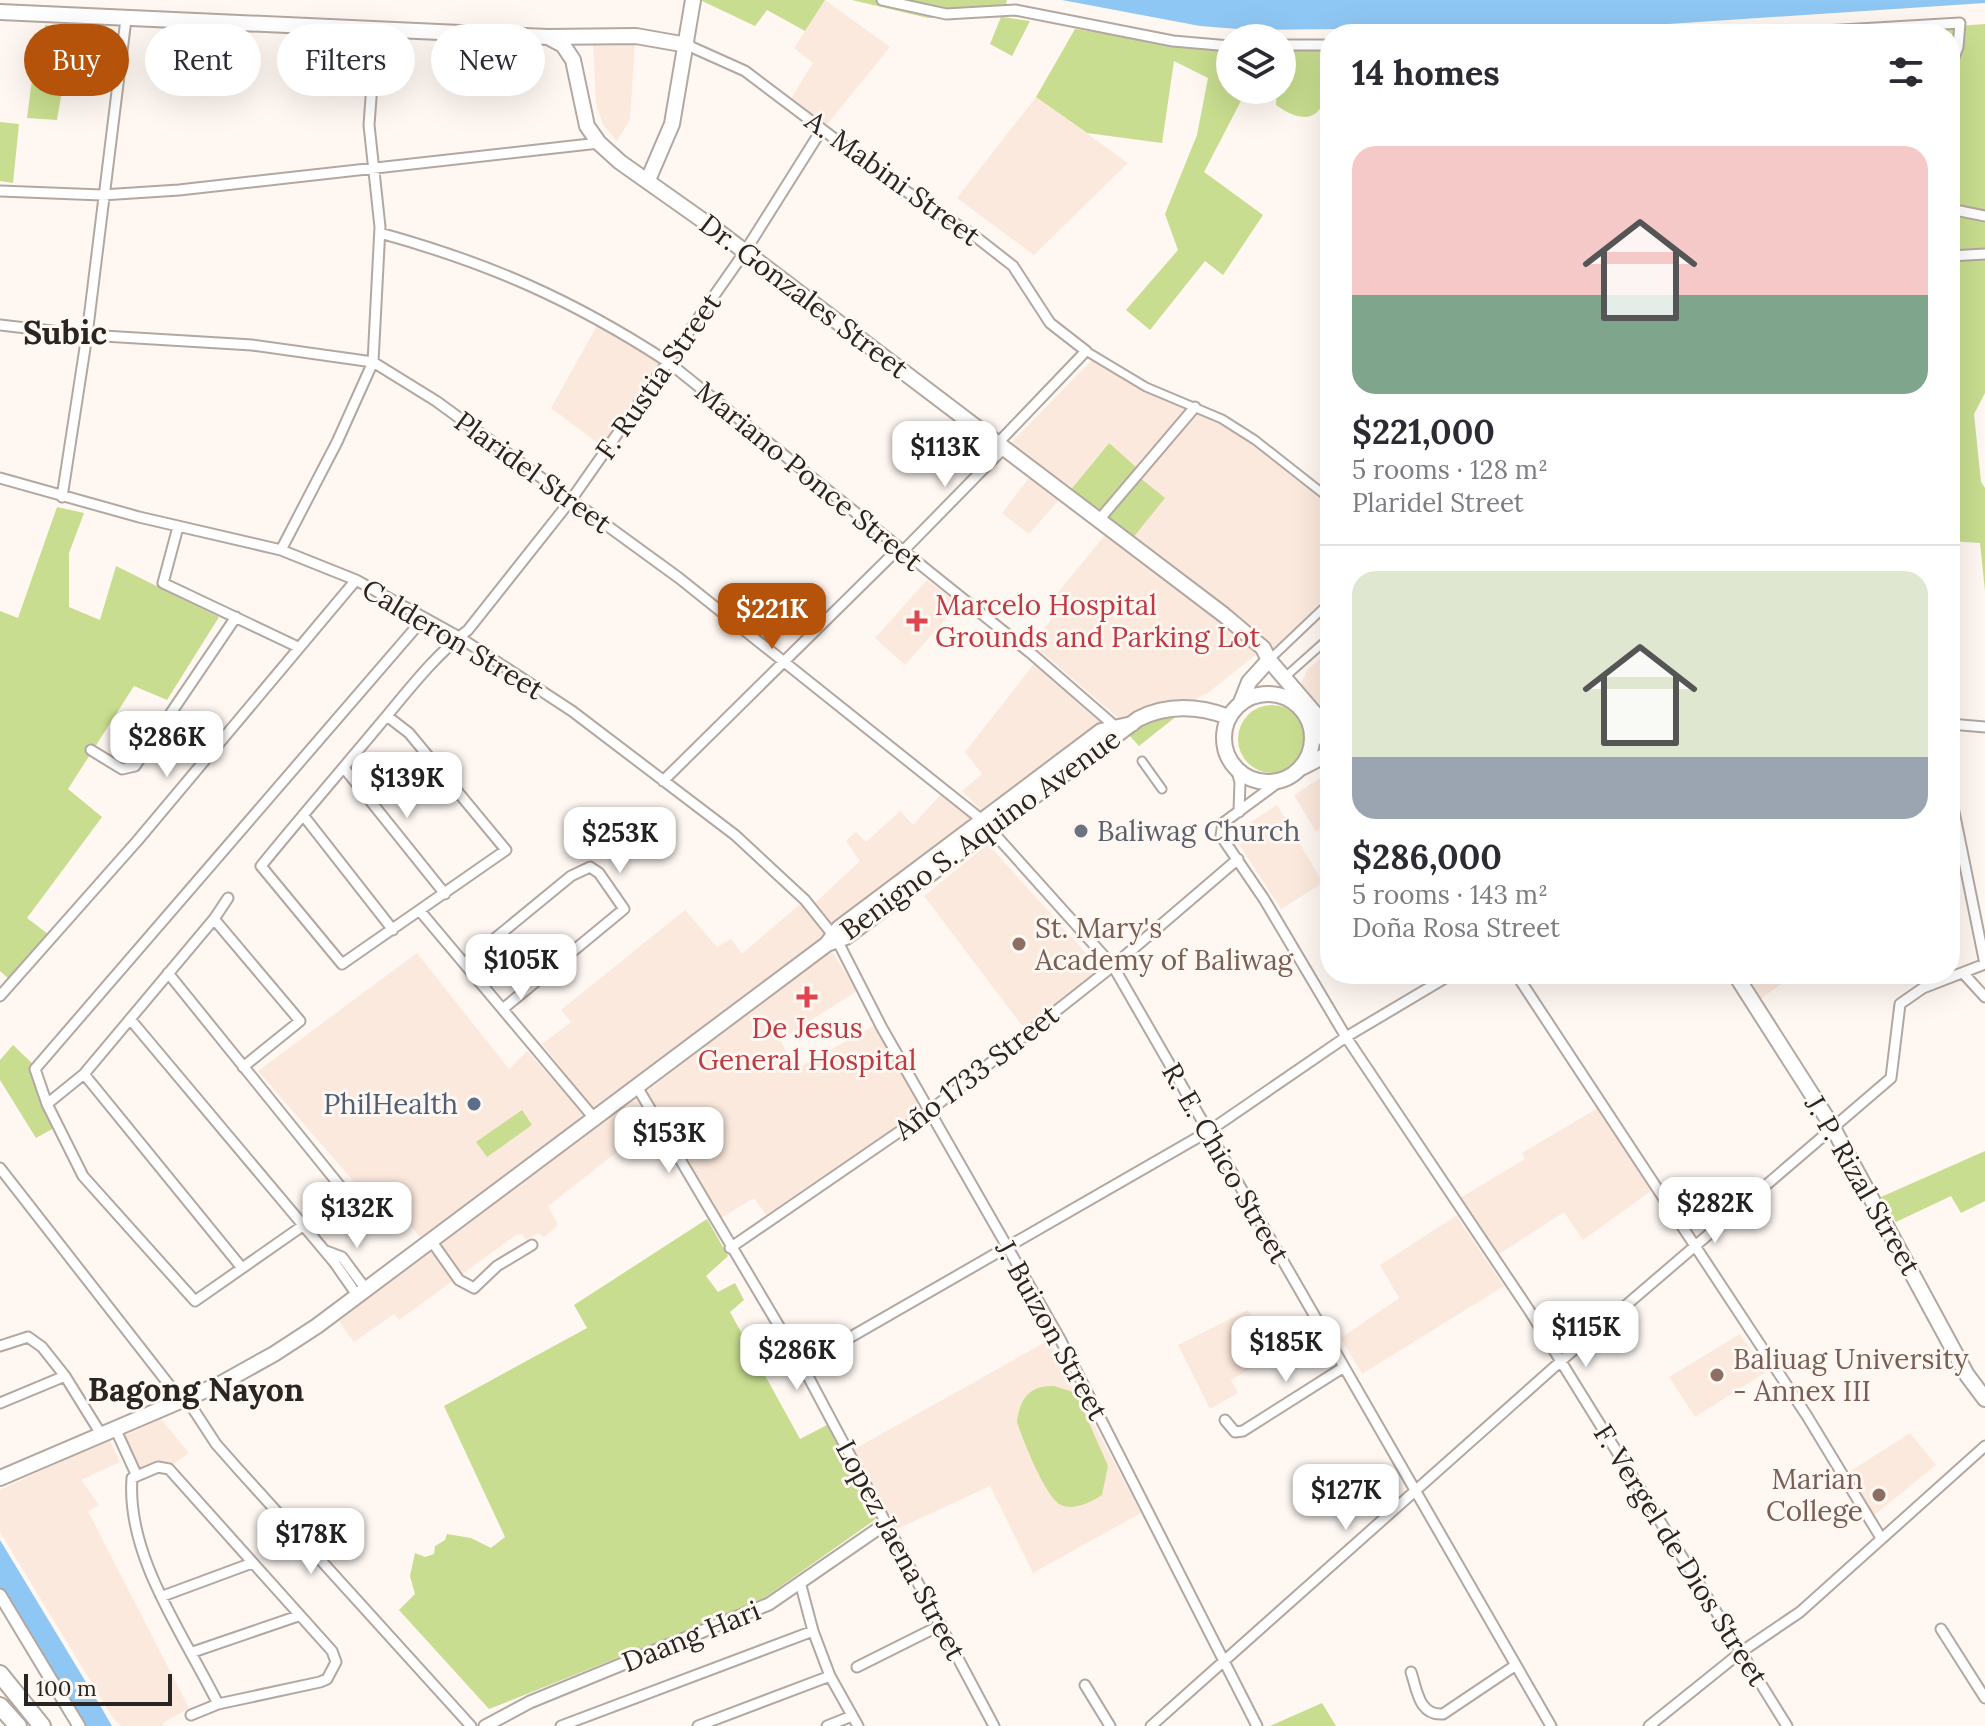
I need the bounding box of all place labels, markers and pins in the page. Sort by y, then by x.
pin: $113K [889,421,1001,489]
pin: $221K [716,583,828,651]
place label: Marcelo Hospital Grounds and Parking Lot [935,587,1260,655]
marker: Marcelo Hospital Grounds and Parking Lot [906,610,928,632]
pin: $286K [111,711,223,779]
pin: $139K [351,752,463,820]
pin: $253K [564,807,676,875]
place label: Baliwag Church [1097,813,1300,849]
marker: Baliwag Church [1072,822,1090,840]
place label: St. Mary's Academy of Baliwag [1034,910,1294,978]
pin: $105K [465,934,577,1002]
marker: St. Mary's Academy of Baliwag [1010,935,1028,953]
marker: De Jesus General Hospital [796,986,818,1008]
place label: De Jesus General Hospital [698,1010,916,1078]
place label: PhilHealth [323,1086,458,1122]
marker: PhilHealth [465,1095,483,1113]
pin: $153K [613,1107,725,1175]
pin: $282K [1659,1177,1771,1245]
pin: $132K [301,1182,413,1250]
pin: $115K [1530,1301,1642,1369]
pin: $185K [1230,1316,1342,1384]
pin: $286K [741,1324,853,1392]
place label: Baliuag University - Annex III [1733,1341,1969,1409]
marker: Baliuag University - Annex III [1708,1366,1726,1384]
place label: Marian College [1766,1461,1863,1529]
pin: $127K [1290,1464,1402,1532]
marker: Marian College [1870,1486,1888,1504]
pin: $178K [255,1508,367,1576]

